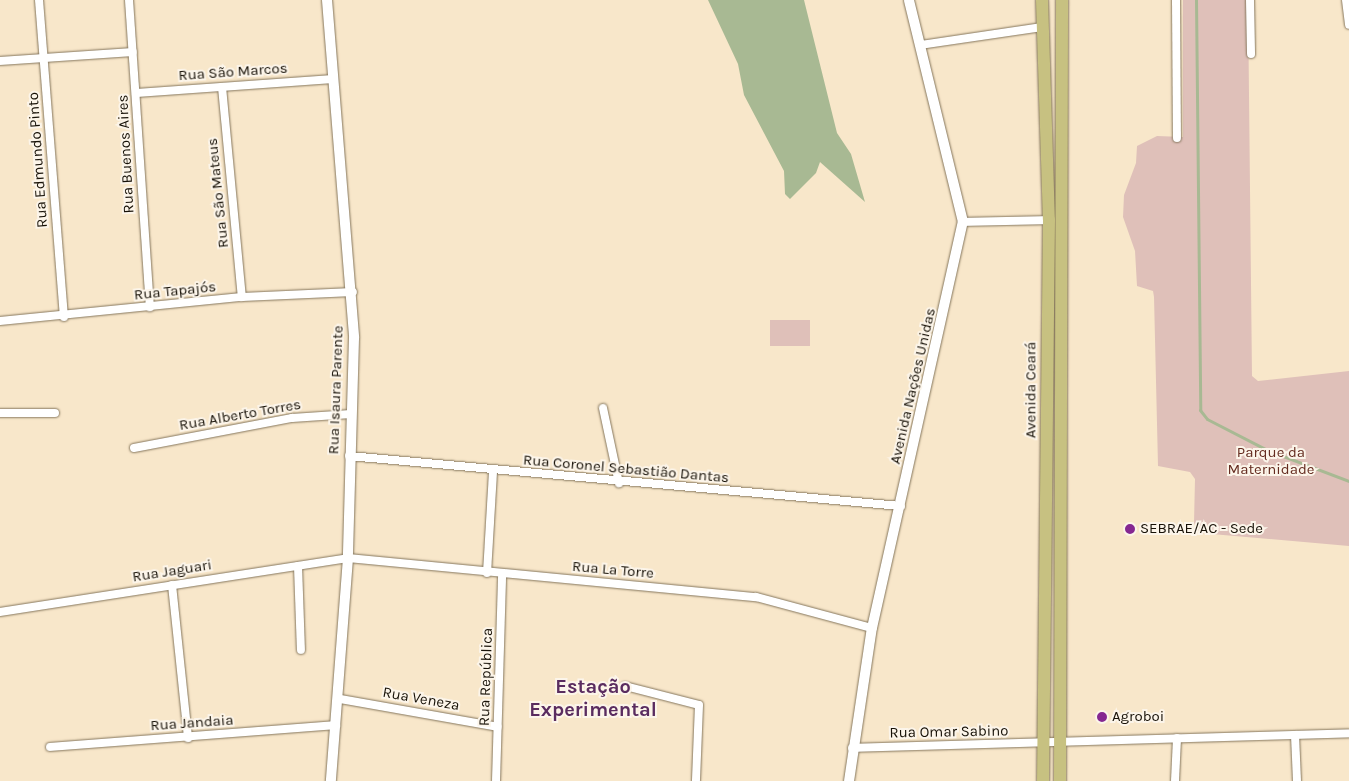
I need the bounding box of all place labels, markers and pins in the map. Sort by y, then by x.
place label: SEBRAE/AC - Sede [1140,520,1263,538]
marker: SEBRAE/AC - Sede [1124,523,1136,535]
place label: Agroboi [1112,708,1164,726]
marker: Agroboi [1096,711,1108,723]

